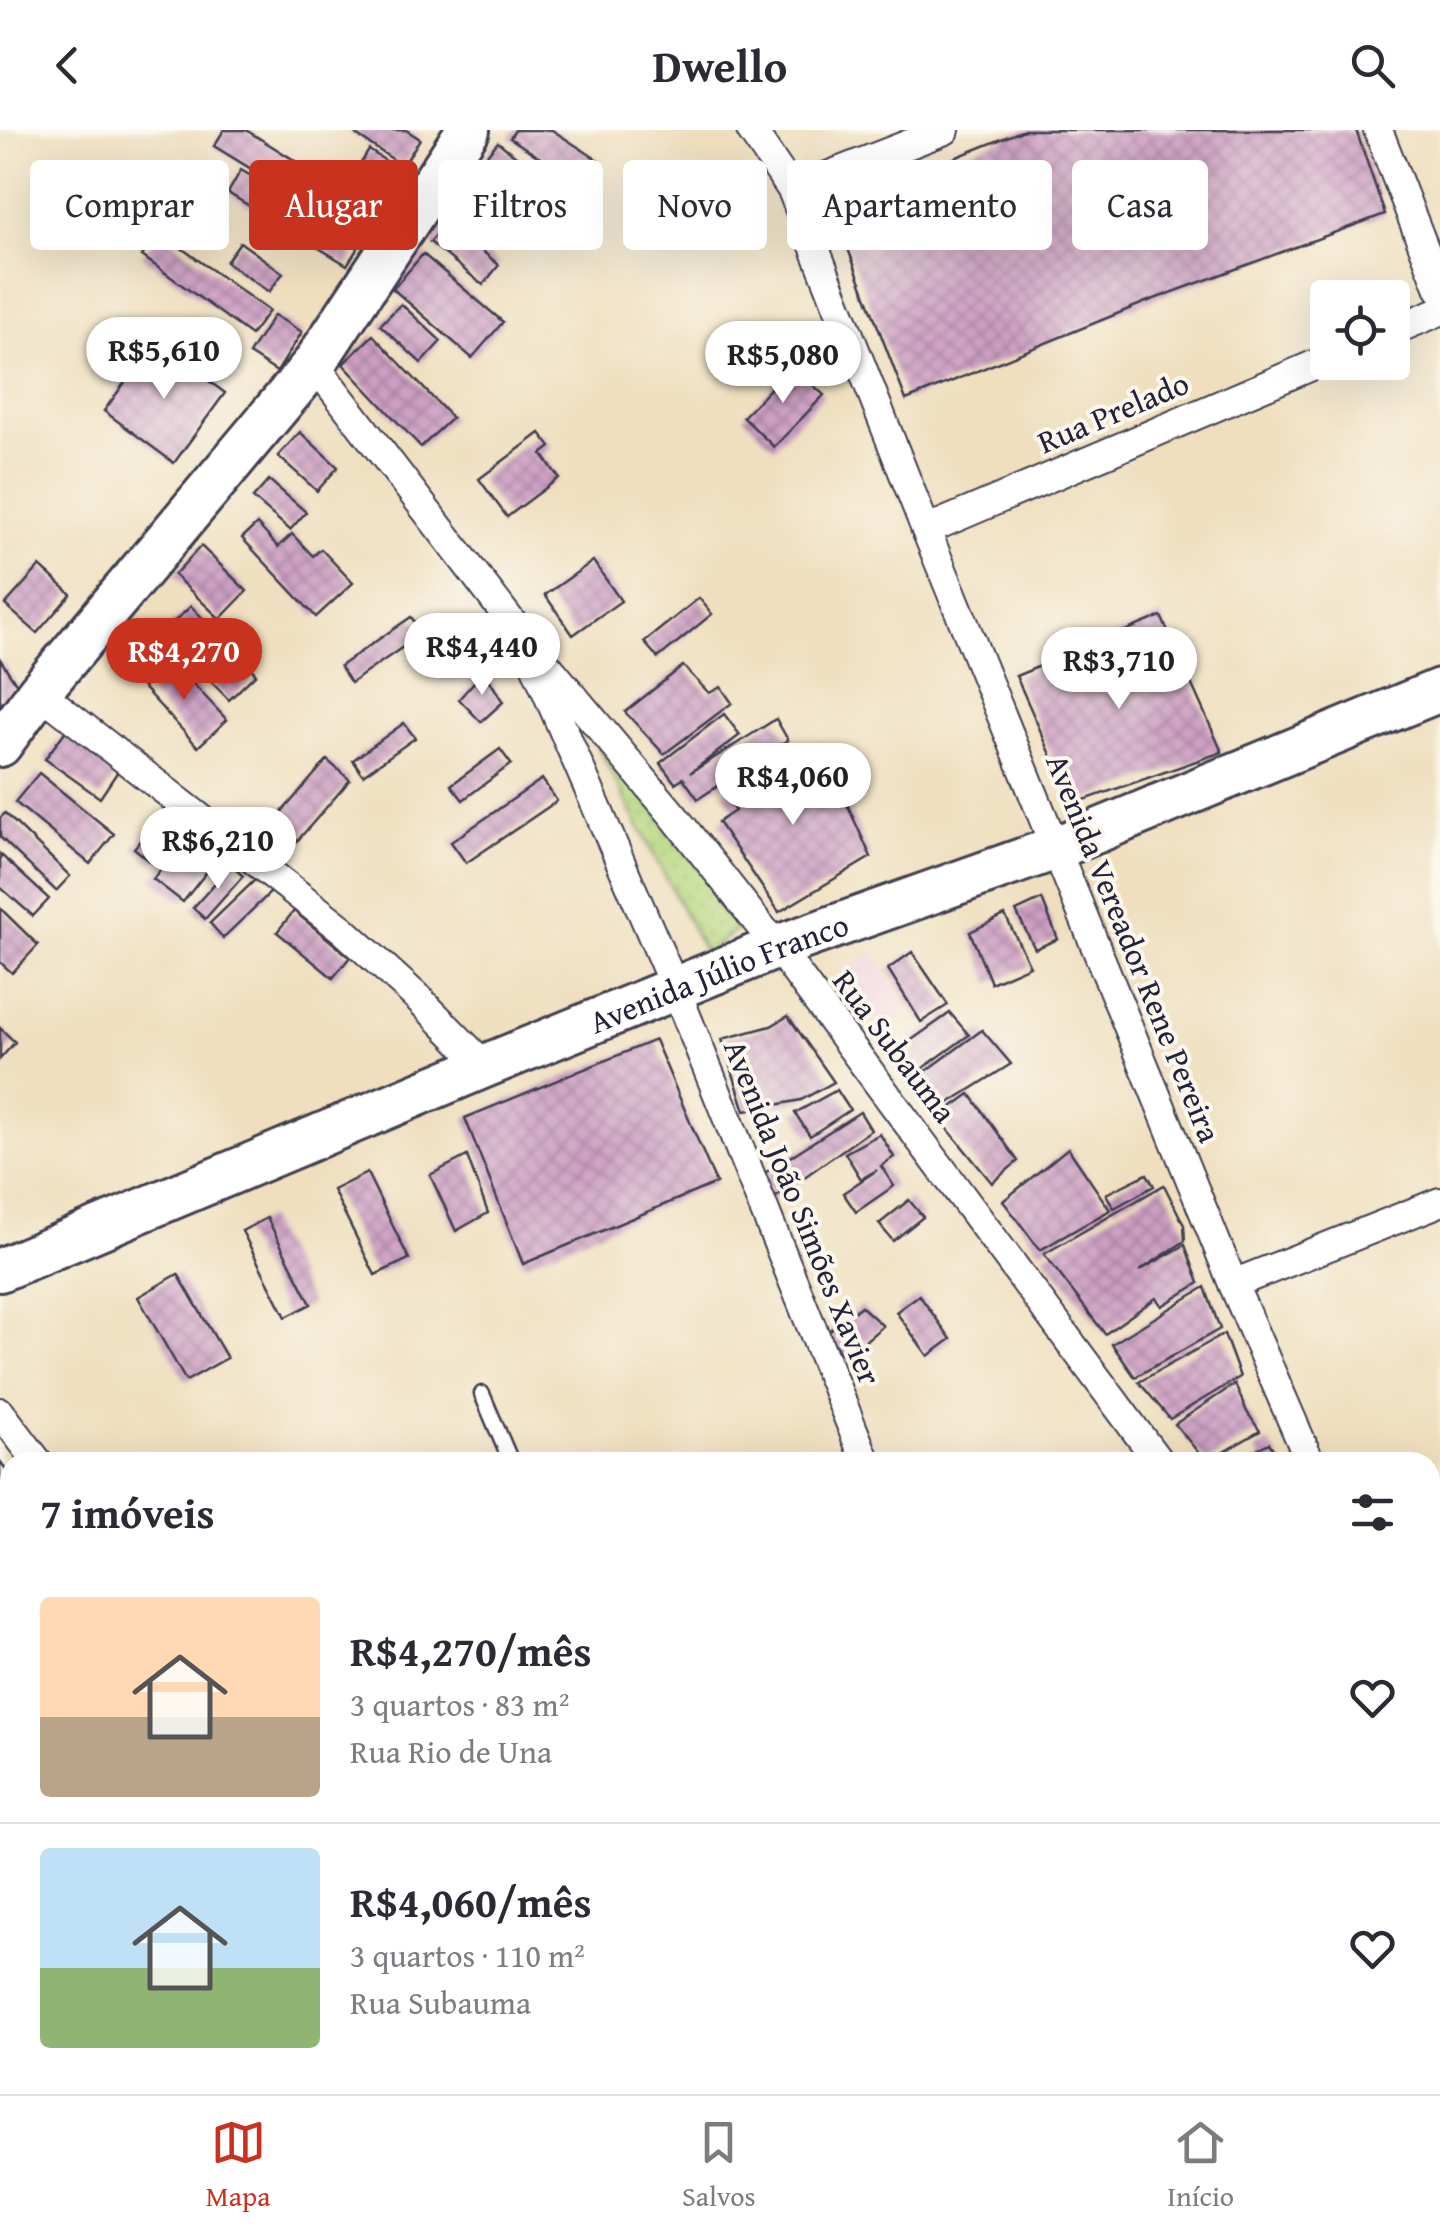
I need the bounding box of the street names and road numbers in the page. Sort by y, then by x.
street label: Rua Prelado [1030,359,1196,465]
street label: Avenida Vereador Rene Pereira [1034,747,1234,1149]
street label: Avenida Júlio Franco [582,900,855,1045]
street label: Rua Subauma [822,960,968,1132]
street label: Avenida João Simões Xavier [712,1032,894,1392]

